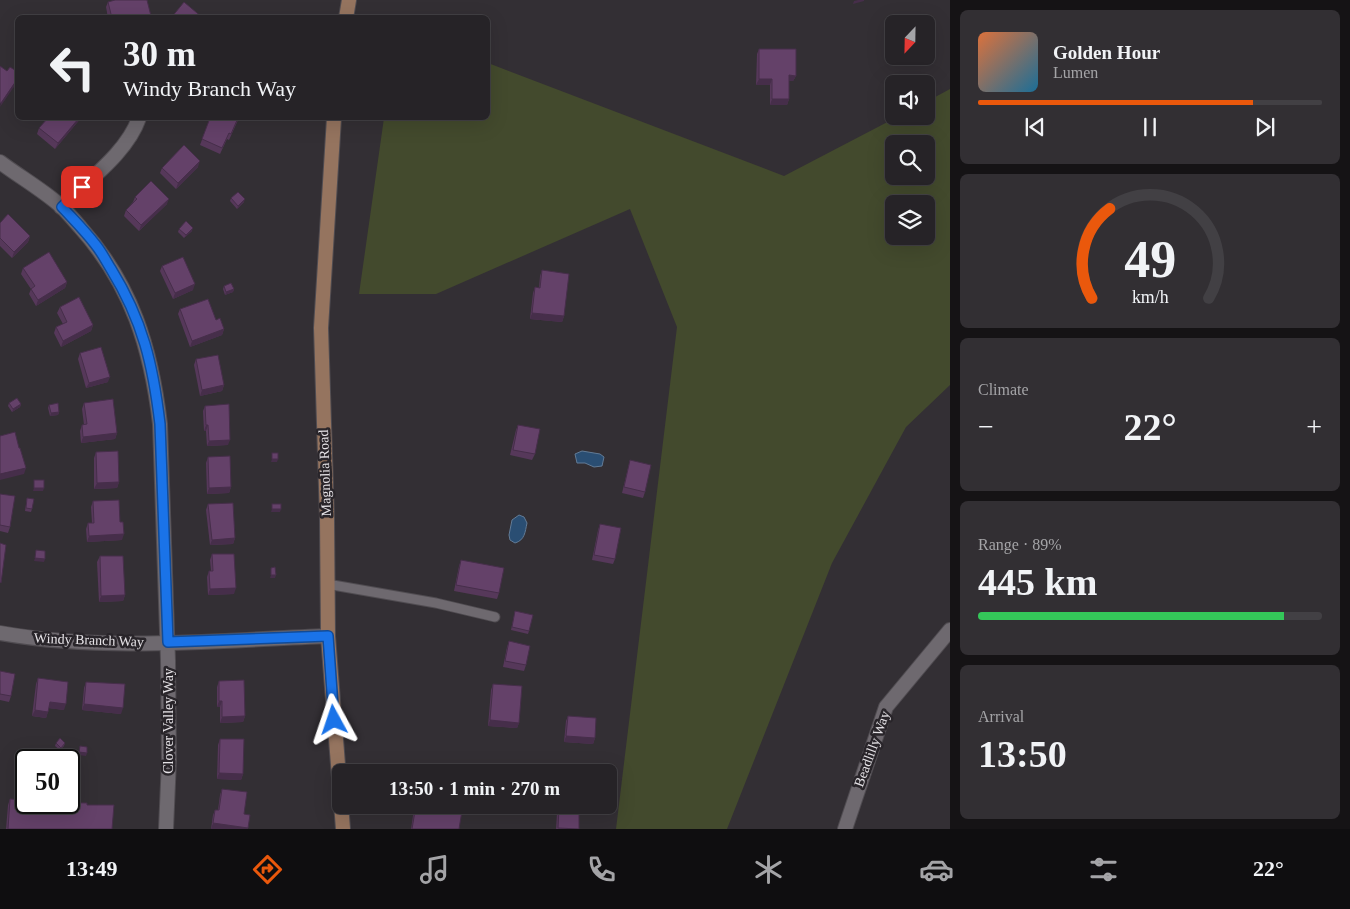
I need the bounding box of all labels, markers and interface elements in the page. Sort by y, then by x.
north arrow [885,15,935,65]
map controls [885,15,935,245]
icon: left [40,35,105,100]
text: 30 m [123,35,196,74]
text: Golden Hour [1053,42,1160,63]
text: Lumen [1053,64,1098,81]
button: sound [885,75,935,125]
text: Windy Branch Way [123,76,296,101]
icon: previous [1021,113,1049,141]
icon: pause [1136,113,1164,141]
icon: next [1251,113,1279,141]
button: search [885,135,935,185]
pin [61,166,103,208]
icon: arrive [68,173,96,201]
button: layers [885,195,935,245]
text: 49 [1124,231,1176,288]
text: km/h [1132,287,1168,307]
text: Climate [978,381,1029,398]
text: 22° [1123,406,1177,448]
text: − [978,411,994,442]
text: + [1306,411,1322,442]
street label: Magnolia Road [316,429,334,517]
text: Range · 89% [978,536,1062,553]
text: 445 km [978,561,1097,603]
street label: Windy Branch Way [34,631,144,649]
street label: Clover Valley Way [161,668,176,774]
position arrow [307,693,359,745]
text: Arrival [978,708,1024,725]
street label: Beadlilly Way [851,709,893,789]
text: 13:50 [978,733,1067,775]
speed limit sign: 50 [15,749,80,814]
text: 13:50 · 1 min · 270 m [389,778,560,799]
icon: directions [250,852,285,887]
icon: music [417,852,452,887]
icon: phone [584,852,619,887]
icon: climate [751,852,786,887]
icon: car [919,852,954,887]
icon: filters [1086,852,1121,887]
text: 13:49 [66,856,117,881]
text: 22° [1253,856,1284,881]

